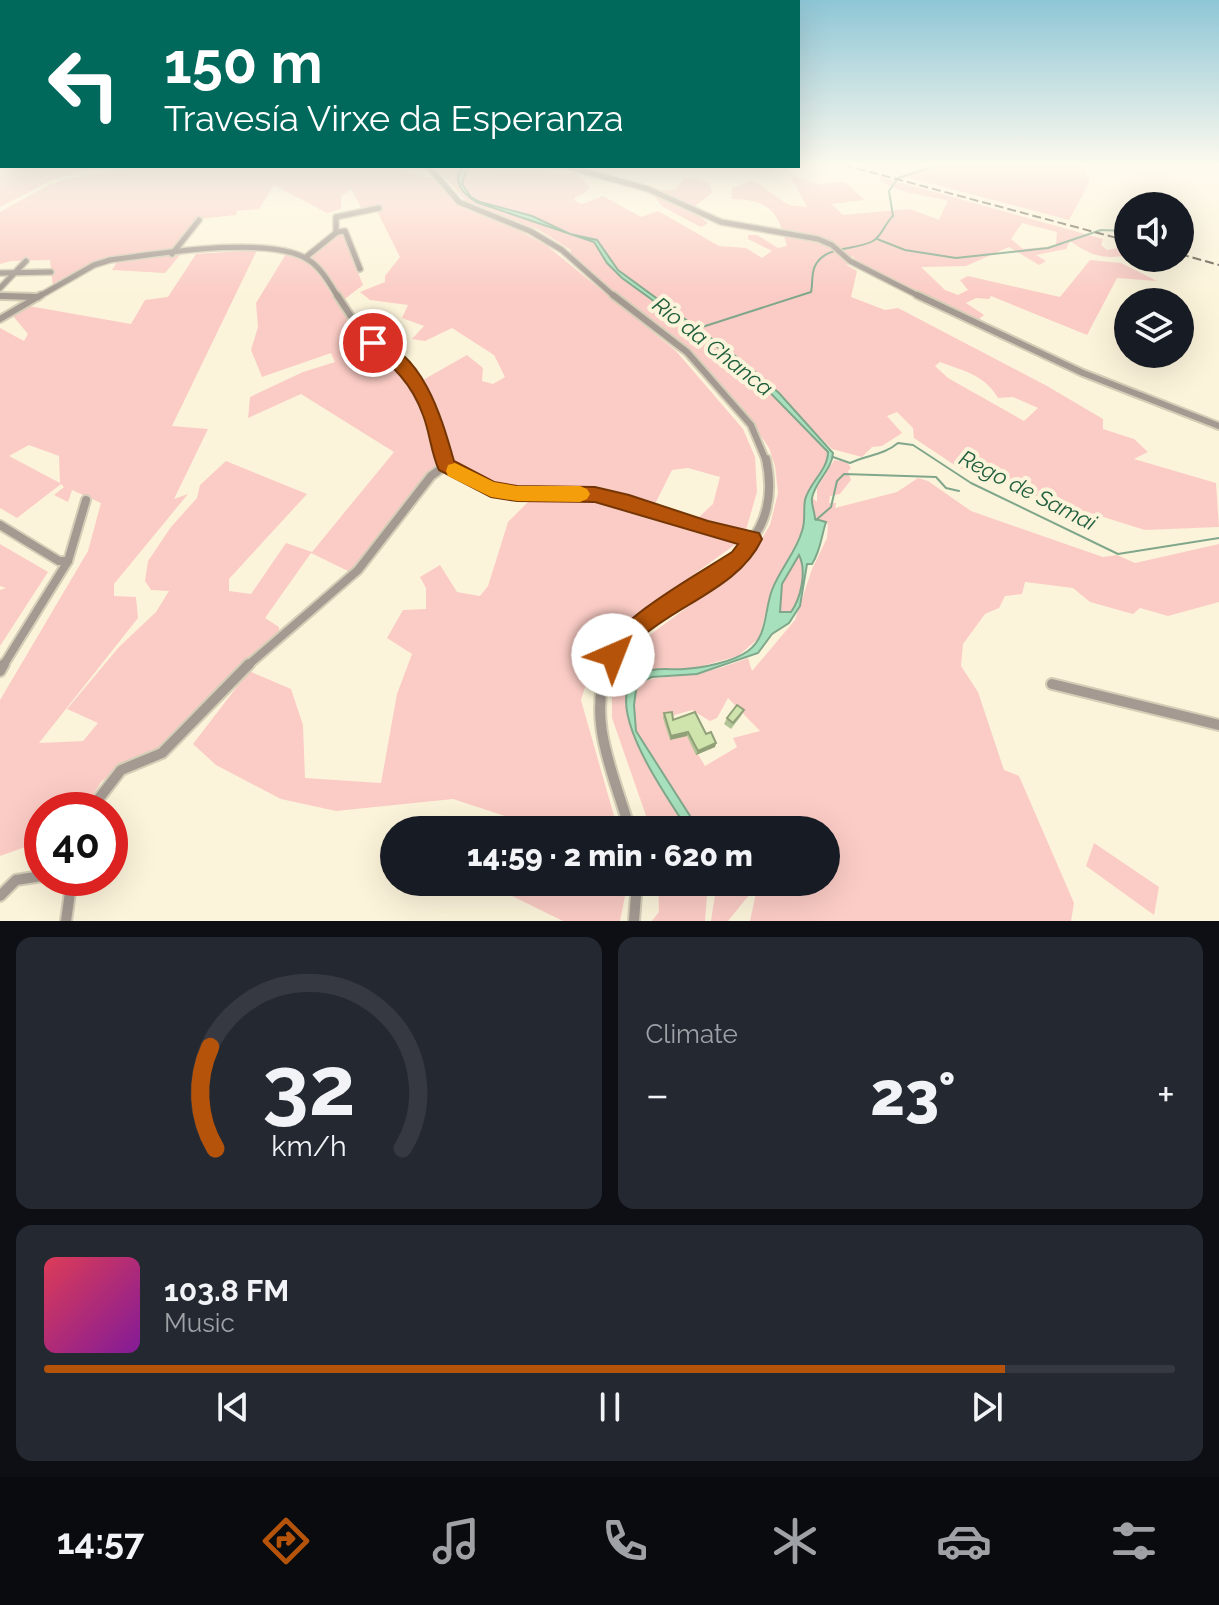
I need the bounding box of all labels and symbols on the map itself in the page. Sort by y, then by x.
water label: Río da Chanca [648,291,778,401]
pin [339,309,407,377]
water label: Rego de Samai [955,444,1102,536]
position arrow [571,613,655,697]
speed limit sign: 40 [24,792,128,896]

